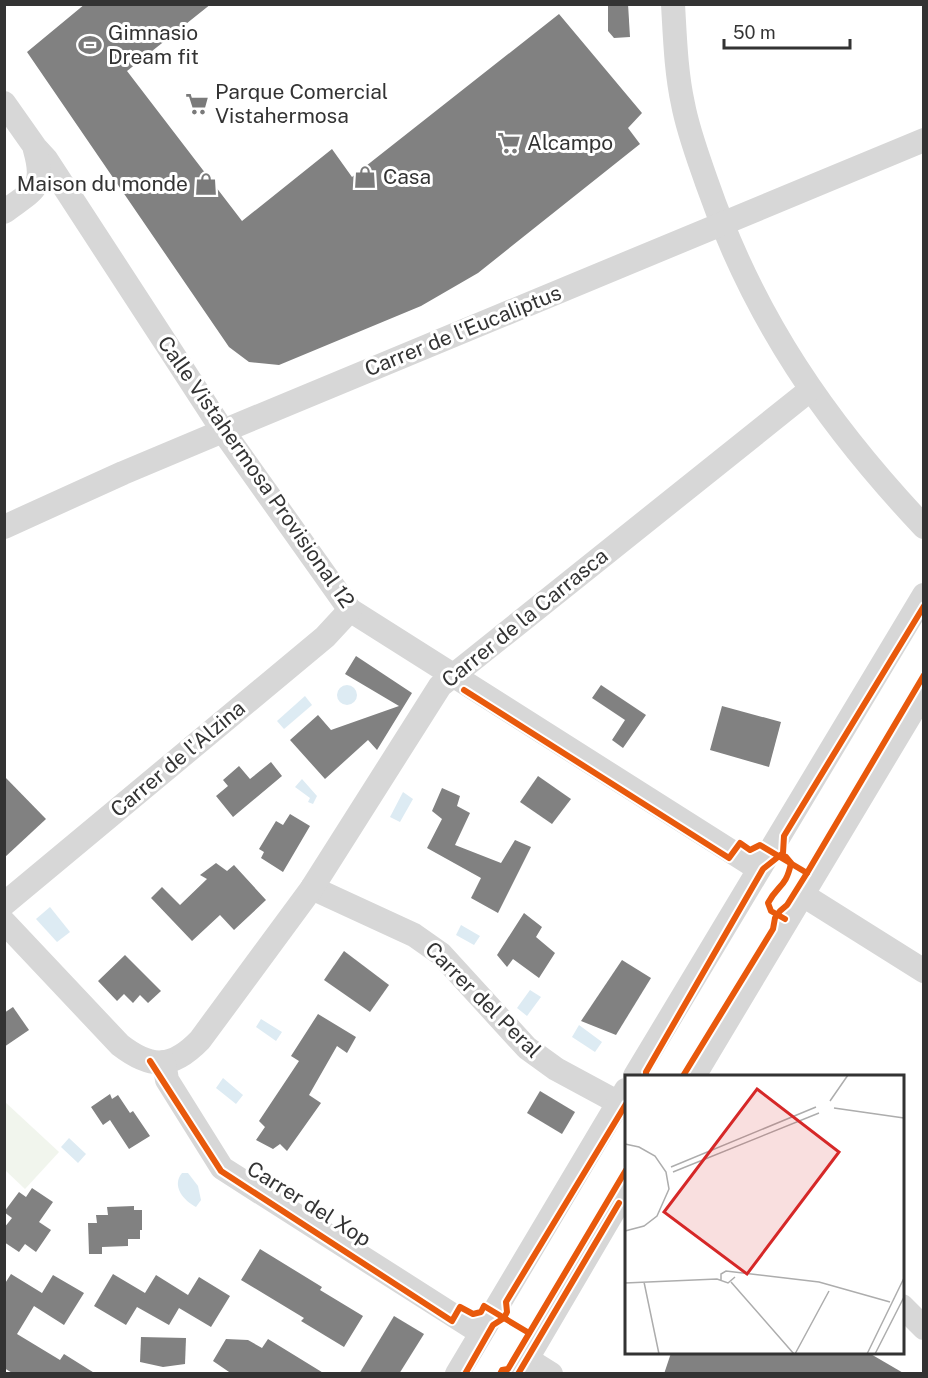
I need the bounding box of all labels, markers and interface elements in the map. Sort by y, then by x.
scale bar [724,12,850,50]
place label: Gimnasio Dream fit [108,20,199,69]
text: 50 m [733,22,776,43]
sports icon: Gimnasio Dream fit [77,32,103,58]
place label: Parque Comercial Vistahermosa [215,79,388,128]
supermarket icon: Parque Comercial Vistahermosa [184,91,210,117]
supermarket icon: Alcampo [496,130,522,156]
place label: Alcampo [527,130,613,155]
shop icon: Casa [352,164,378,190]
place label: Casa [383,164,431,189]
place label: Maison du monde [17,171,188,196]
shop icon: Maison du monde [193,171,219,197]
street label: Carrer de l'Eucaliptus [361,280,565,381]
street label: Calle Vistahermosa Provisional 12 [153,331,360,612]
street label: Carrer de la Carrasca [437,543,613,692]
street label: Carrer de l'Alzina [105,695,250,822]
street label: Carrer del Peral [420,936,547,1063]
inset map [625,1075,904,1354]
street label: Carrer del Xop [243,1156,376,1252]

